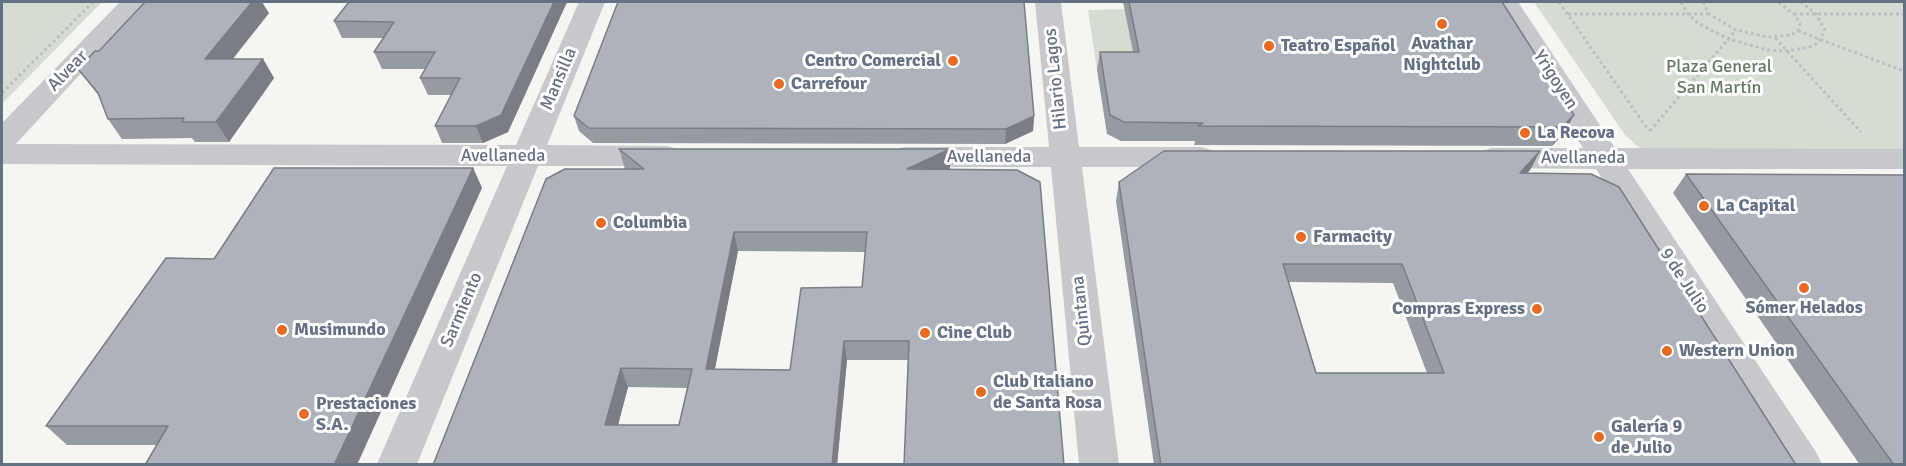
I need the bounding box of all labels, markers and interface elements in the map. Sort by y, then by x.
marker: Avathar Nightclub [1435,17,1449,31]
street label: Hilario Lagos [1040,27,1072,131]
place label: Avathar Nightclub [1403,33,1481,76]
place label: Teatro Español [1281,35,1396,57]
marker: Teatro Español [1262,39,1276,53]
street label: Mansilla [536,44,582,114]
street label: Alvear [43,46,93,96]
street label: Yrigoyen [1528,46,1582,114]
place label: Centro Comercial [805,50,941,72]
marker: Centro Comercial [946,54,960,68]
park label: Plaza General San Martín [1666,56,1772,98]
place label: Carrefour [791,73,867,95]
marker: Carrefour [772,77,786,91]
place label: La Recova [1537,122,1615,144]
marker: La Recova [1518,126,1532,140]
street label: Avellaneda [461,145,545,167]
street label: Avellaneda [947,146,1031,168]
street label: Avellaneda [1541,147,1625,169]
place label: La Capital [1716,195,1795,217]
marker: La Capital [1697,199,1711,213]
place label: Columbia [613,212,687,234]
marker: Columbia [594,216,608,230]
place label: Farmacity [1313,226,1392,248]
marker: Farmacity [1294,230,1308,244]
street label: 9 de Julio [1655,244,1713,318]
street label: Sarmiento [437,269,487,351]
street label: Quintana [1068,275,1096,347]
marker: Sómer Helados [1797,281,1811,295]
place label: Sómer Helados [1745,297,1863,319]
place label: Compras Express [1392,298,1525,320]
marker: Compras Express [1530,302,1544,316]
place label: Musimundo [294,319,386,341]
place label: Cine Club [937,322,1012,344]
marker: Musimundo [275,323,289,337]
marker: Cine Club [918,326,932,340]
place label: Western Union [1679,340,1795,362]
marker: Western Union [1660,344,1674,358]
place label: Club Italiano de Santa Rosa [993,371,1102,413]
marker: Club Italiano de Santa Rosa [974,385,988,399]
place label: Prestaciones S.A. [316,393,416,436]
marker: Prestaciones S.A. [297,407,311,421]
place label: Galería 9 de Julio [1611,416,1682,458]
marker: Galería 9 de Julio [1592,430,1606,444]

